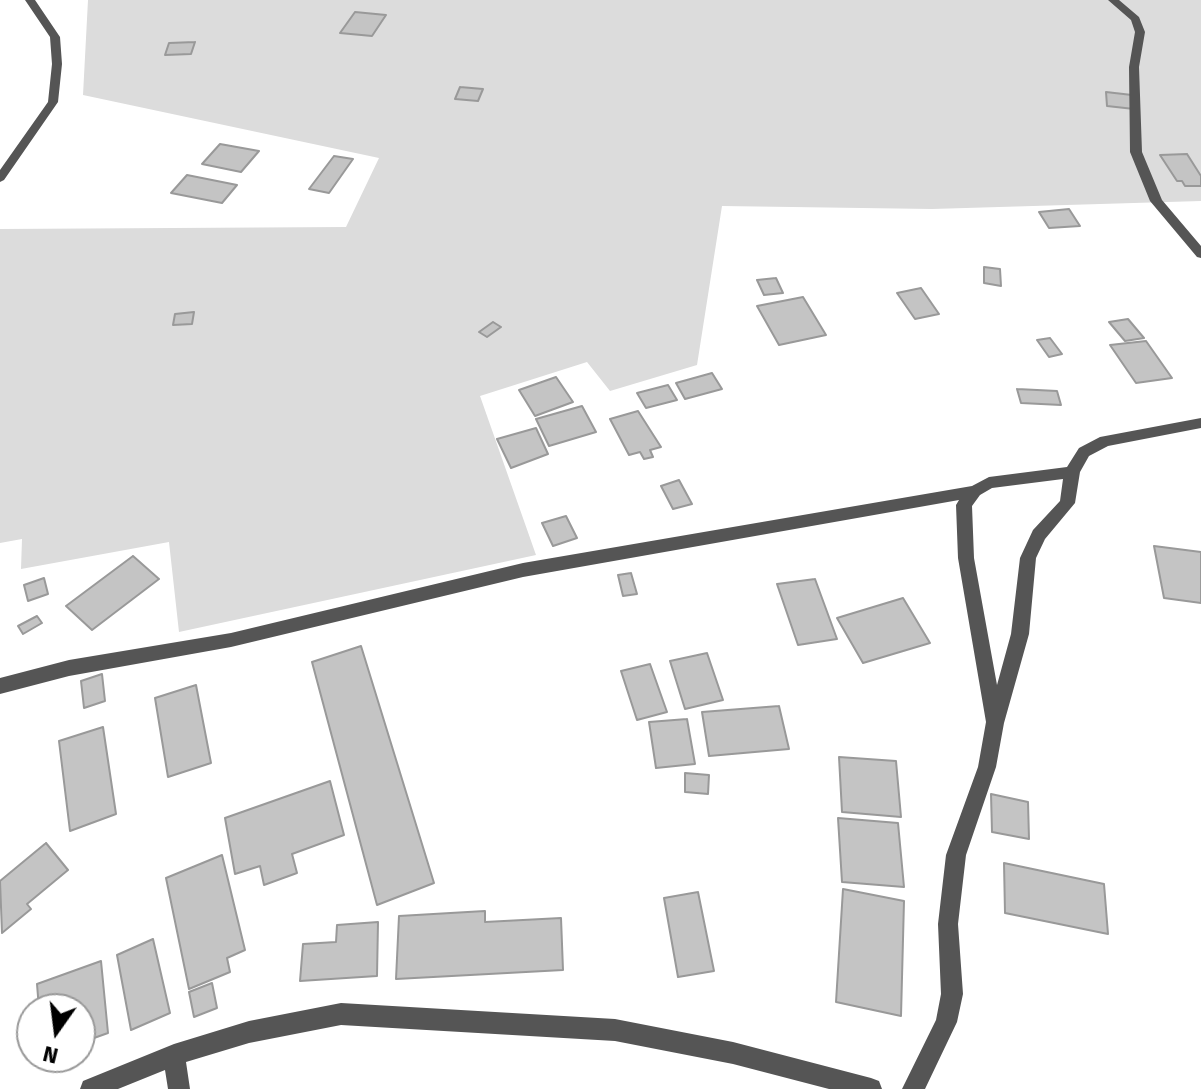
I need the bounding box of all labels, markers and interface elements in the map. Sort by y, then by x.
north arrow [16,993,96,1073]
text: N [40,1040,61,1070]

